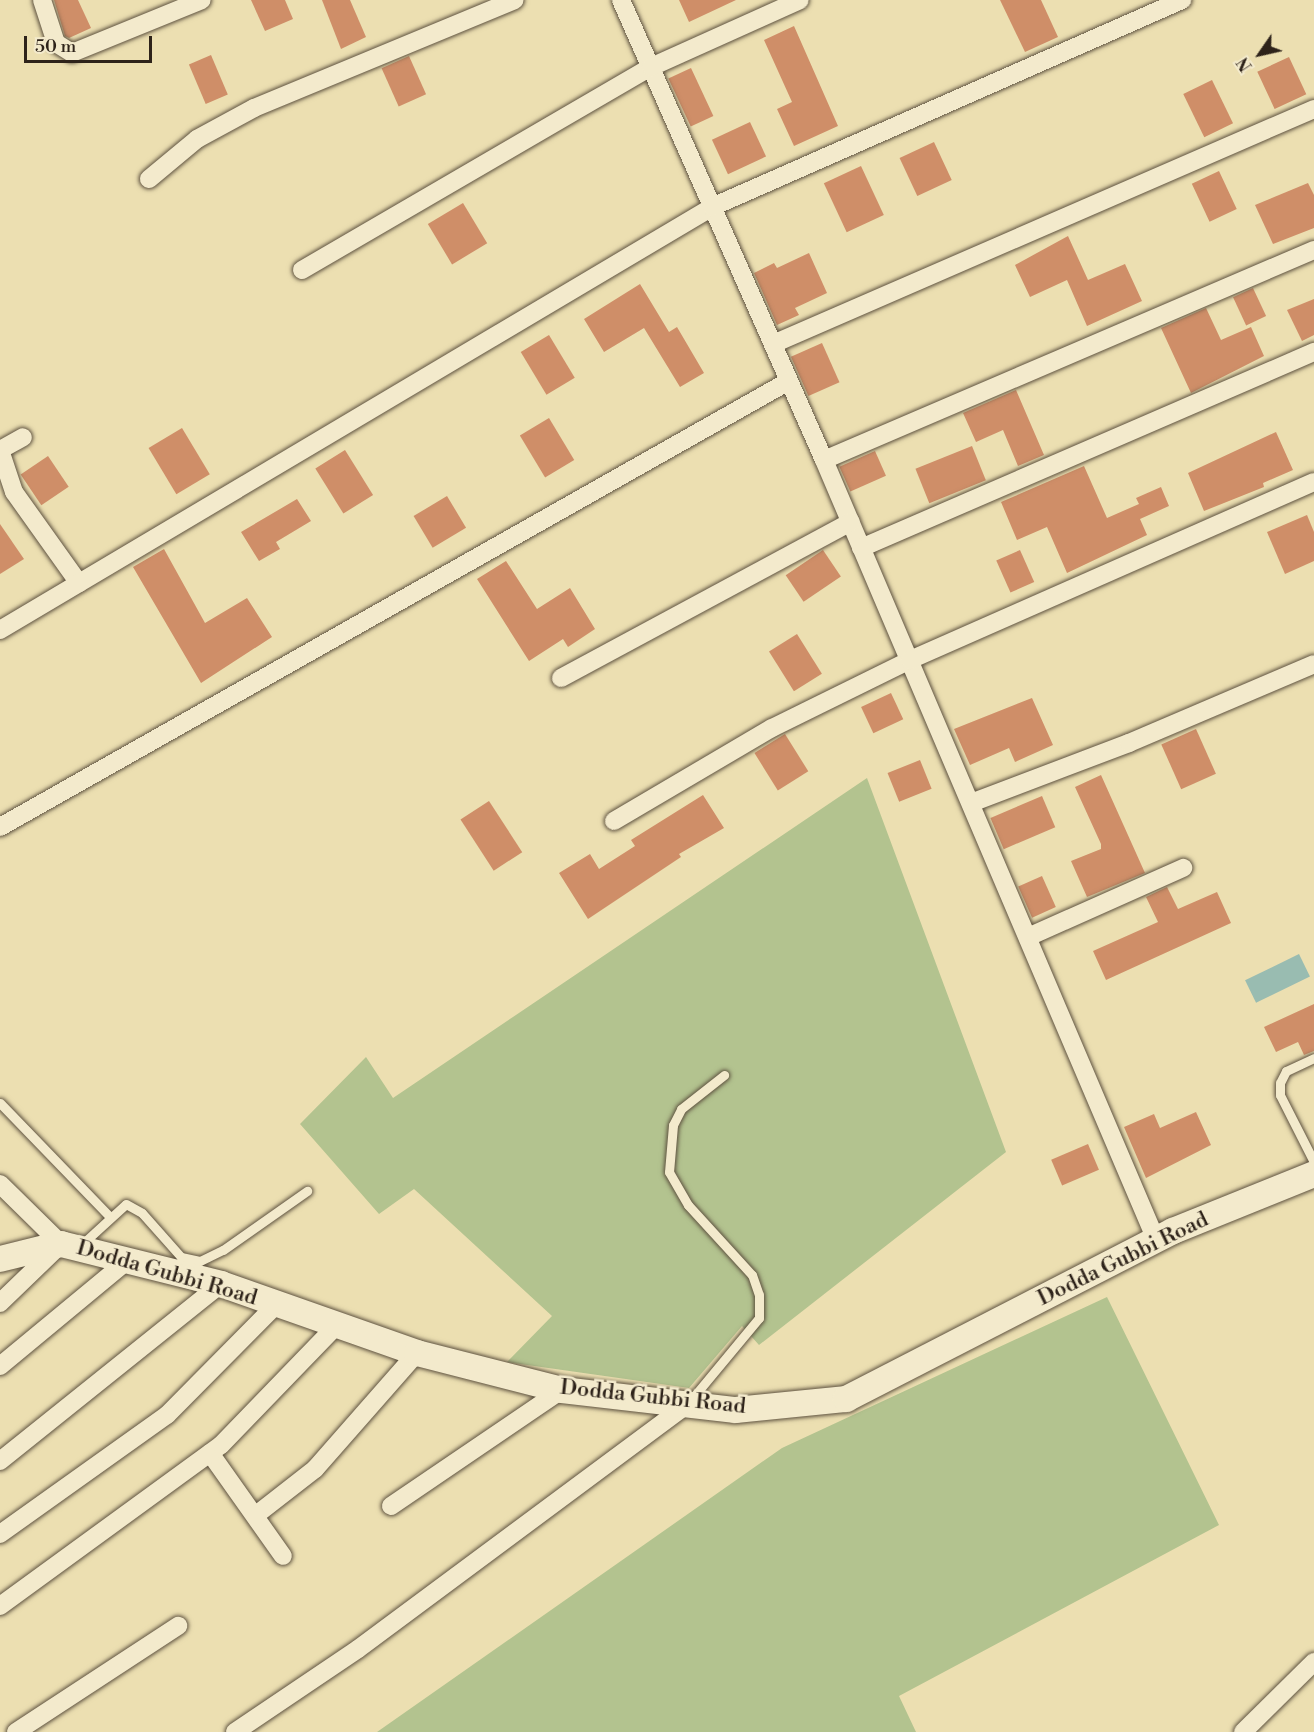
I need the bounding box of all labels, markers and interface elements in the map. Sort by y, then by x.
scale bar [27,24,154,62]
north arrow [1230,24,1290,84]
text: 50 m [35,35,76,58]
text: N [1233,53,1257,75]
street label: Dodda Gubbi Road [1033,1206,1213,1312]
street label: Dodda Gubbi Road [74,1235,260,1311]
street label: Dodda Gubbi Road [559,1374,747,1420]

